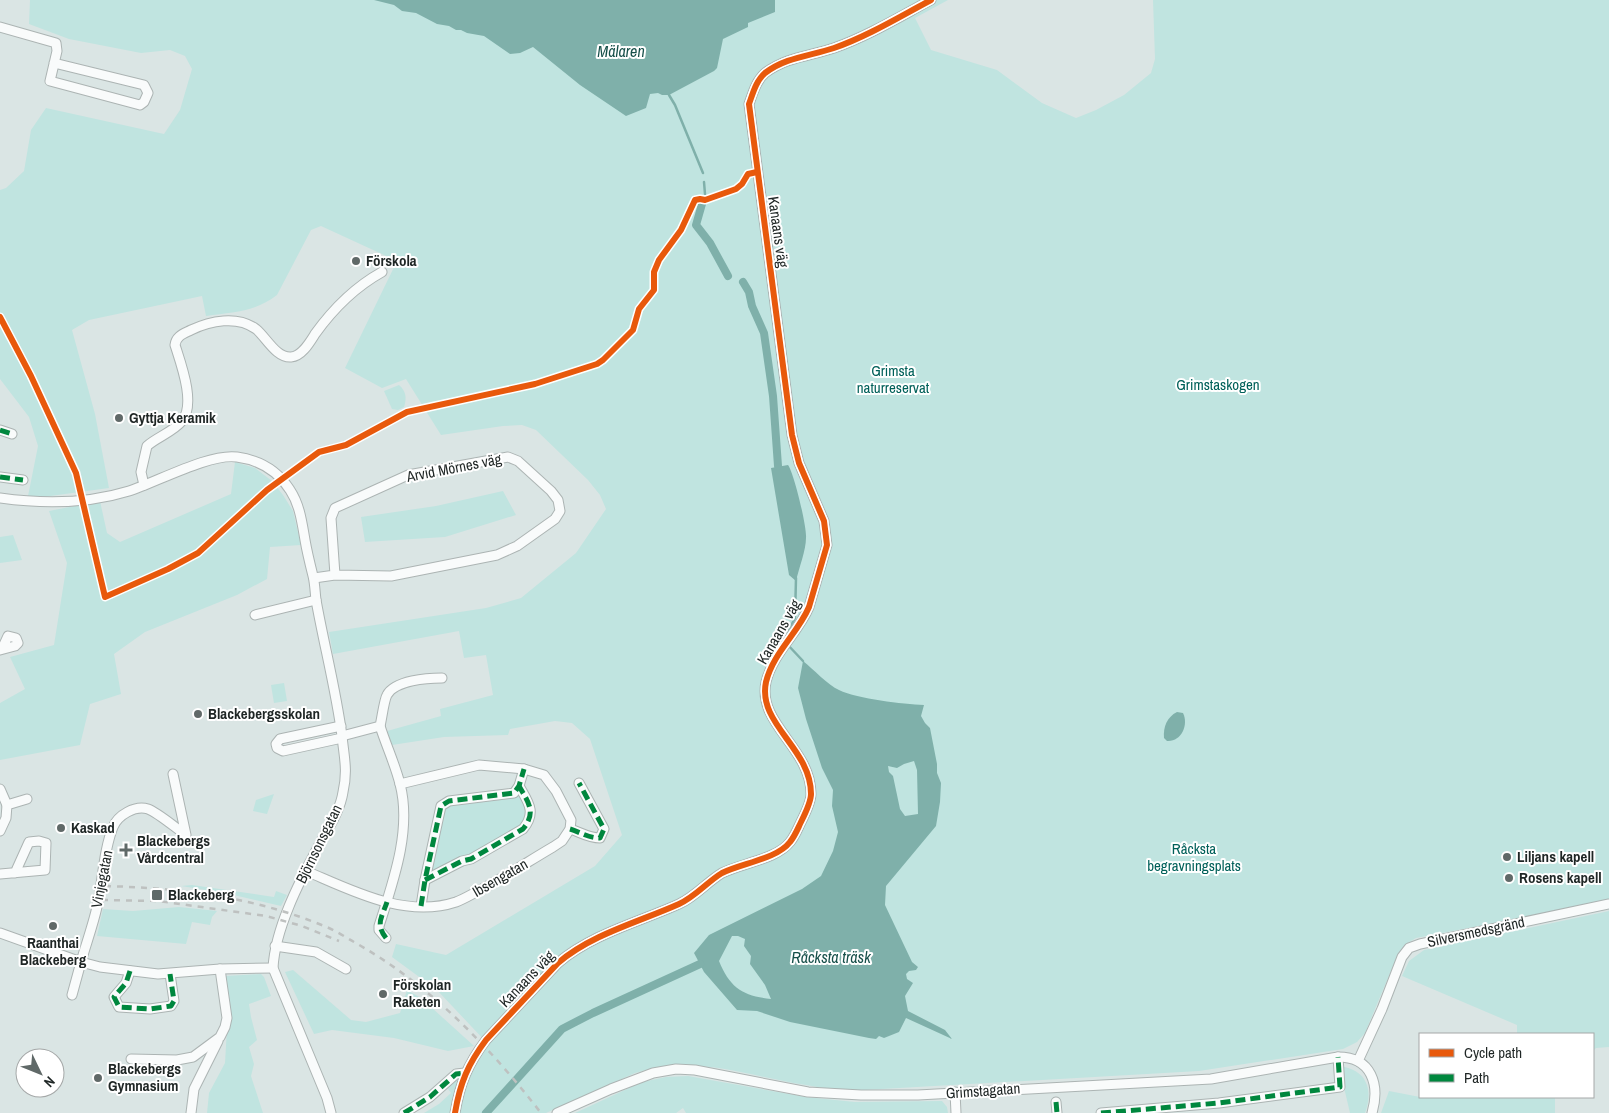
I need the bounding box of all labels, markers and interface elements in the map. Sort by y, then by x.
water label: Mälaren [597,40,645,62]
street label: Kanaans väg [763,195,794,269]
place label: Förskola [366,250,417,271]
marker: Förskola [350,255,362,267]
park label: Grimsta naturreservat [857,360,930,398]
park label: Grimstaskogen [1176,374,1260,395]
place label: Gyttja Keramik [129,407,216,428]
marker: Gyttja Keramik [113,412,125,424]
street label: Arvid Mörnes väg [404,448,503,487]
street label: Kanaans väg [752,595,806,668]
place label: Blackebergsskolan [208,703,320,724]
marker: Blackebergsskolan [192,708,204,720]
street label: Björnsonsgatan [290,801,347,887]
place label: Kaskad [71,817,115,838]
marker: Kaskad [55,822,67,834]
place label: Blackebergs Vårdcentral [137,830,210,868]
park label: Råcksta begravningsplats [1147,838,1241,876]
marker: Blackebergs Vårdcentral [119,843,133,857]
place label: Liljans kapell [1517,846,1594,867]
street label: Vinjegatan [86,848,117,910]
marker: Liljans kapell [1501,851,1513,863]
street label: Ibsengatan [468,853,531,902]
place label: Rosens kapell [1519,867,1602,888]
marker: Rosens kapell [1503,872,1515,884]
place label: Blackeberg [168,884,235,905]
marker: Blackeberg [150,888,164,902]
street label: Silversmedsgränd [1425,911,1527,952]
marker: Raanthai Blackeberg [47,920,59,932]
place label: Raanthai Blackeberg [20,932,87,970]
street label: Kanaans väg [494,945,559,1012]
water label: Råcksta träsk [791,946,871,968]
place label: Förskolan Raketen [393,974,451,1012]
marker: Förskolan Raketen [377,988,389,1000]
legend [1419,1033,1594,1098]
text: Cycle path [1464,1042,1522,1063]
north arrow [15,1048,65,1098]
place label: Blackebergs Gymnasium [108,1058,181,1096]
text: Path [1464,1067,1489,1088]
marker: Blackebergs Gymnasium [92,1072,104,1084]
text: N [40,1073,59,1091]
street label: Grimstagatan [945,1077,1021,1104]

